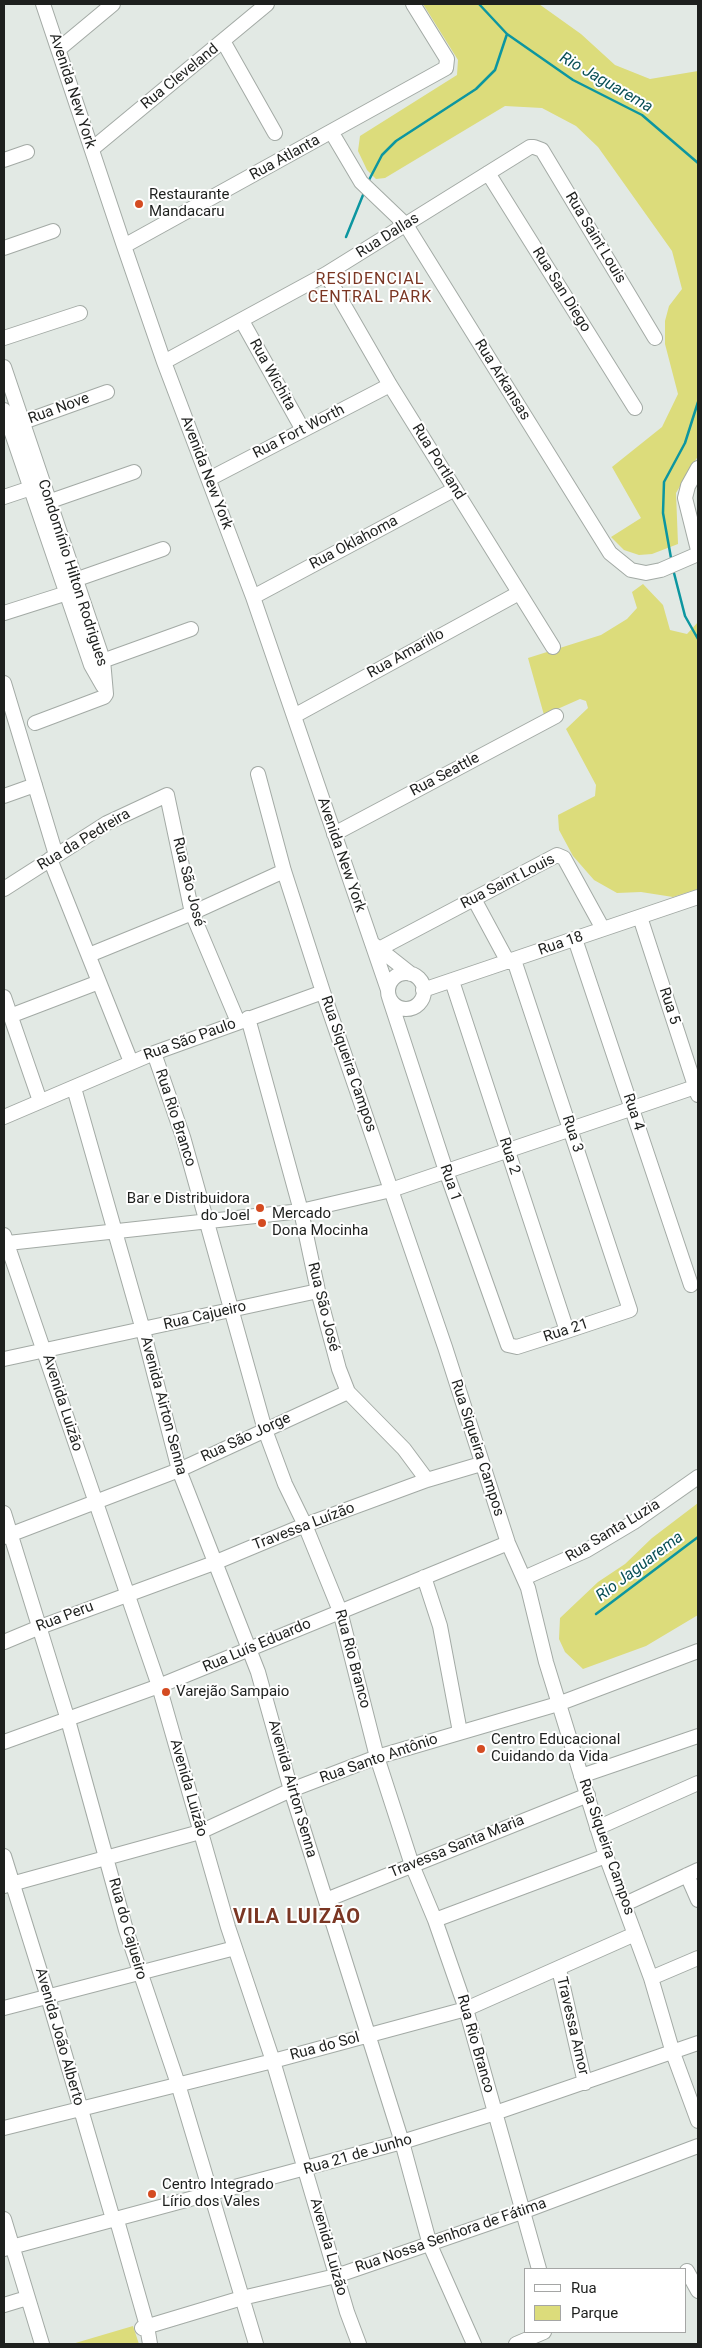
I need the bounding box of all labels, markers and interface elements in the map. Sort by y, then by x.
street label: Avenida New York [45,31,99,151]
street label: Rua Cleveland [138,40,222,114]
water label: Rio Jaguarema [556,49,656,117]
street label: Rua Atlanta [247,131,323,185]
place label: Restaurante Mandacaru [149,186,229,221]
street label: Rua Saint Louis [561,189,629,287]
marker: Restaurante Mandacaru [133,198,145,210]
street label: Rua Dallas [353,210,423,262]
street label: Rua San Diego [528,244,594,336]
district label: RESIDENCIAL CENTRAL PARK [306,270,434,308]
street label: Rua Wichita [245,336,299,414]
street label: Rua Arkansas [470,336,534,424]
street label: Rua Nove [26,390,92,428]
street label: Rua Fort Worth [250,401,348,463]
street label: Avenida New York [176,414,236,532]
street label: Rua Portland [408,421,468,503]
street label: Condomínio Hilton Rodrigues [33,477,111,669]
street label: Rua Oklahoma [307,512,401,574]
street label: Rua Amarillo [364,626,448,682]
street label: Rua Seattle [407,749,483,801]
street label: Avenida New York [313,795,369,915]
street label: Rua da Pedreira [34,805,134,875]
street label: Rua São José [168,836,208,928]
street label: Rua Saint Louis [458,851,558,913]
street label: Rua 18 [536,928,586,960]
street label: Rua 5 [655,985,683,1027]
street label: Rua Siqueira Campos [316,994,380,1134]
street label: Rua São Paulo [141,1015,239,1065]
street label: Rua Rio Branco [151,1067,199,1169]
street label: Rua 4 [619,1091,647,1133]
street label: Rua 3 [558,1113,586,1155]
street label: Rua 2 [495,1135,523,1177]
street label: Rua 1 [435,1162,465,1204]
place label: Bar e Distribuidora do Joel [127,1190,250,1225]
marker: Bar e Distribuidora do Joel [254,1202,266,1214]
place label: Mercado Dona Mocinha [272,1205,368,1240]
marker: Mercado Dona Mocinha [256,1217,268,1229]
street label: Rua São José [303,1261,343,1353]
street label: Rua Cajueiro [162,1298,248,1334]
street label: Rua 21 [541,1315,591,1347]
street label: Avenida Airton Senna [136,1335,190,1477]
street label: Avenida Luizão [38,1352,86,1454]
street label: Rua Siqueira Campos [446,1377,508,1519]
street label: Rua São Jorge [198,1409,294,1467]
street label: Rua Santa Luzia [563,1496,663,1566]
street label: Travessa Luízão [251,1499,357,1555]
water label: Rio Jaguarema [593,1528,687,1606]
street label: Rua Peru [34,1598,96,1636]
street label: Rua Rio Branco [330,1608,374,1710]
street label: Rua Luís Eduardo [200,1615,314,1677]
place label: Varejão Sampaio [176,1683,289,1701]
marker: Varejão Sampaio [160,1686,172,1698]
street label: Avenida Airton Senna [264,1718,320,1860]
street label: Rua Santo Antônio [318,1730,440,1788]
place label: Centro Educacional Cuidando da Vida [491,1731,620,1766]
street label: Avenida Luizão [165,1737,211,1839]
marker: Centro Educacional Cuidando da Vida [475,1743,487,1755]
street label: Rua Siqueira Campos [574,1777,638,1917]
street label: Travessa Santa Maria [387,1812,527,1882]
street label: Rua do Cajueiro [104,1876,150,1982]
district label: VILA LUIZÃO [232,1906,362,1930]
street label: Avenida João Alberto [31,1966,87,2108]
street label: Travessa Amor [552,1975,592,2077]
street label: Rua Rio Branco [452,1993,498,2095]
street label: Rua do Sol [288,2029,362,2065]
street label: Rua 21 de Junho [302,2131,414,2179]
place label: Centro Integrado Lírio dos Vales [162,2176,274,2211]
marker: Centro Integrado Lírio dos Vales [146,2188,158,2200]
street label: Rua Nossa Senhora de Fátima [353,2195,549,2277]
street label: Avenida Luizão [305,2196,351,2298]
legend [524,2268,687,2333]
text: Rua [571,2279,597,2297]
text: Parque [571,2304,618,2322]

